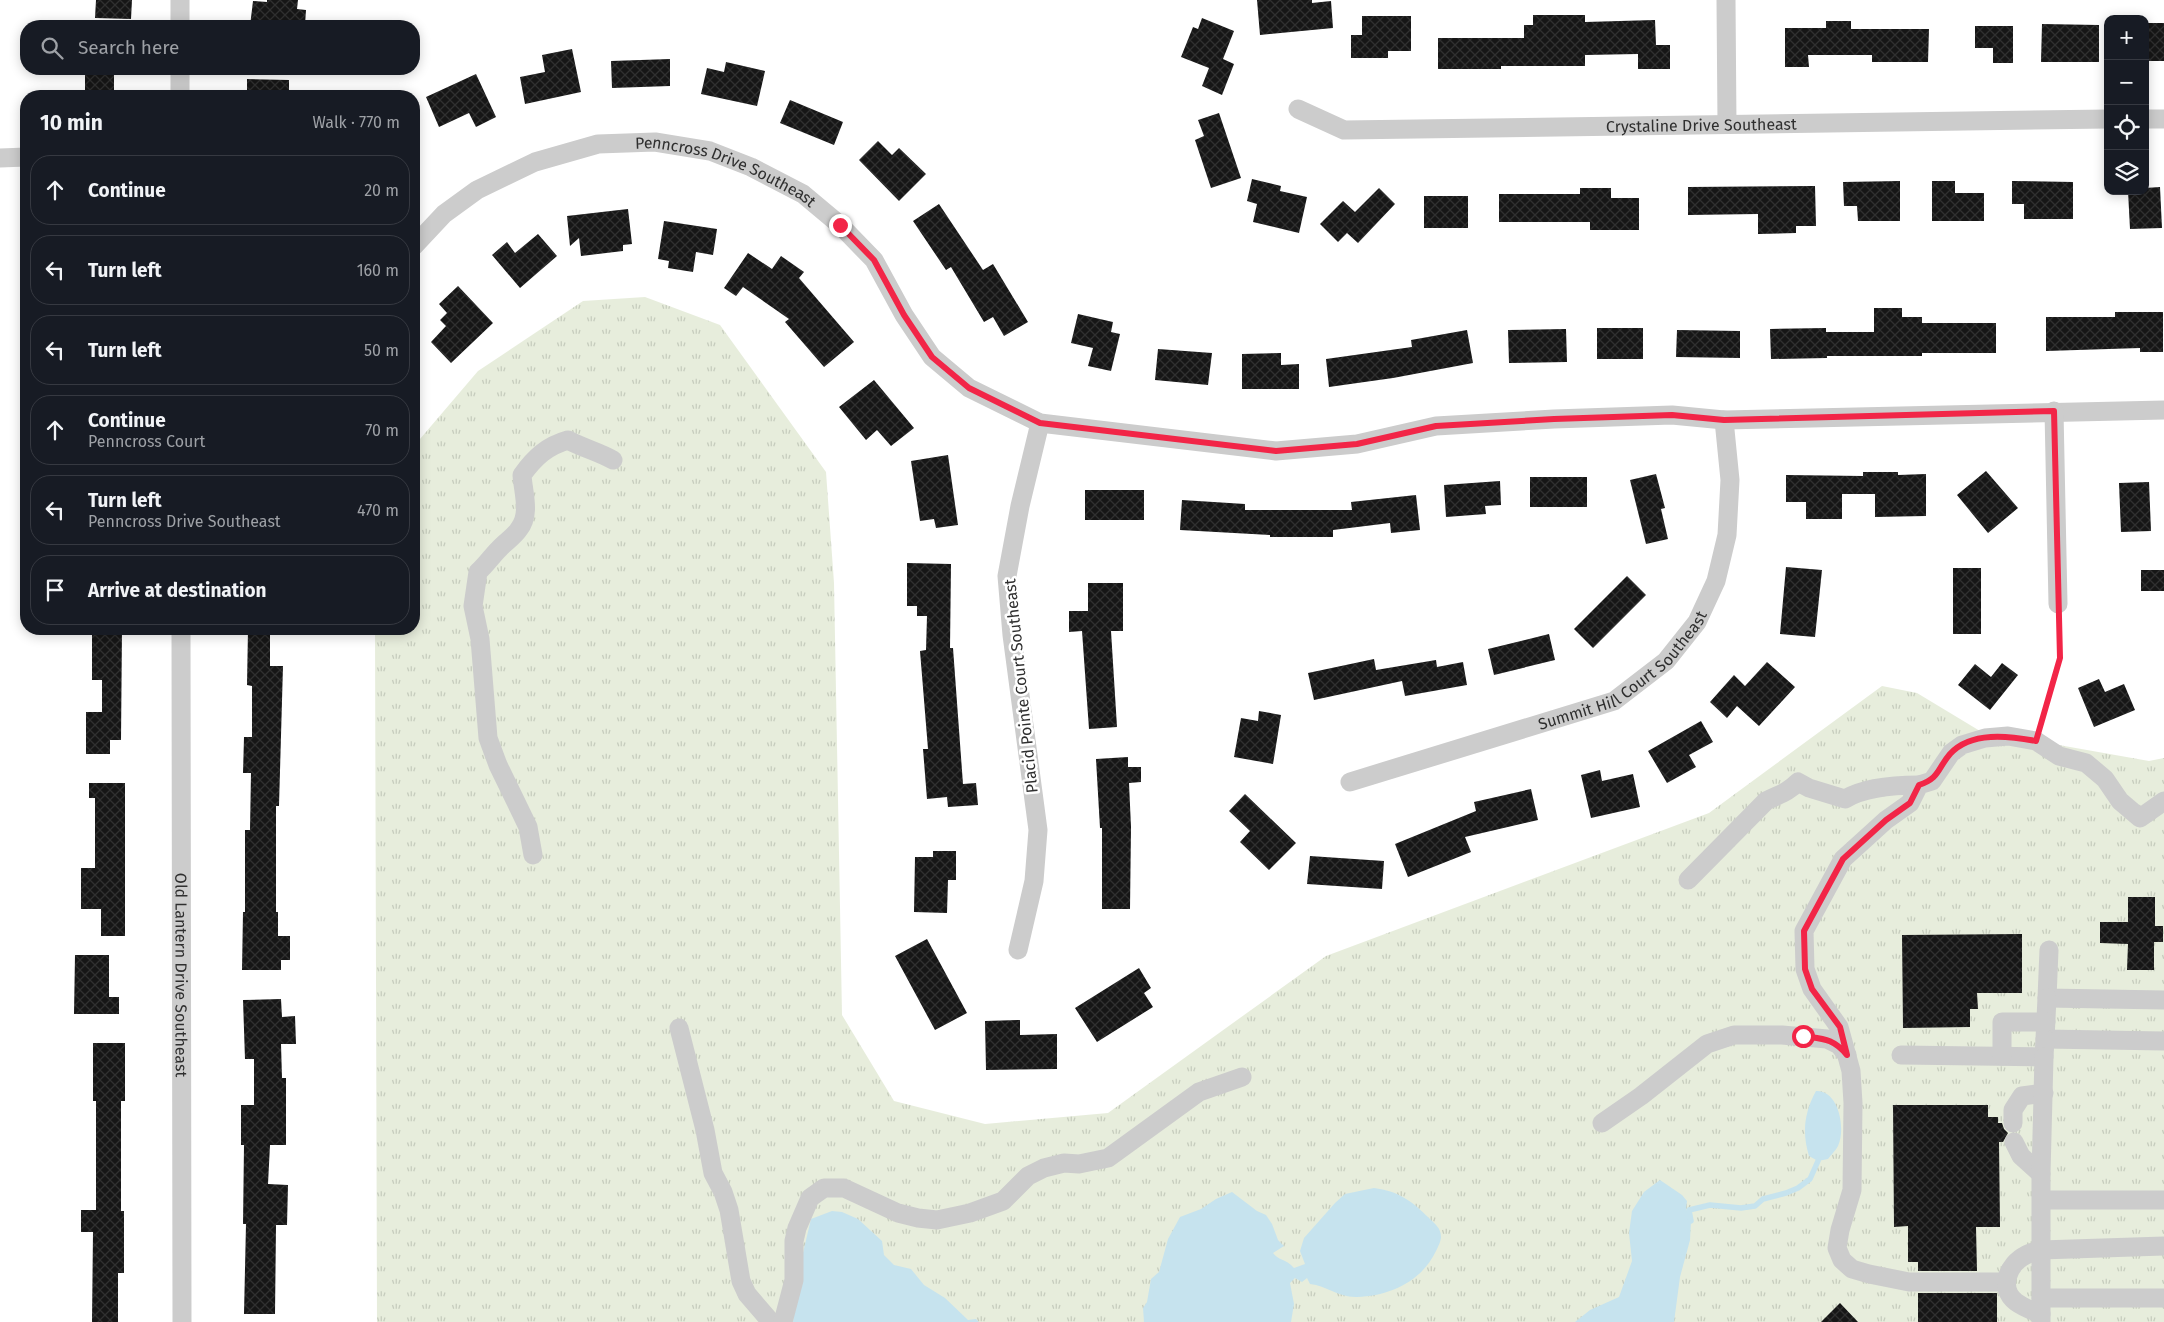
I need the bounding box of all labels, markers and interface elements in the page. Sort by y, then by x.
map controls [2104,15,2149,195]
button: + [2104,15,2149,60]
search box [20,20,420,75]
icon: search [38,34,66,62]
text: Search here [78,36,179,59]
button: − [2104,60,2149,105]
button: locate [2104,105,2149,150]
text: 10 min [40,110,103,136]
text: Walk · 770 m [313,113,400,132]
street label: Crystaline Drive Southeast [1606,114,1797,136]
street label: Penncross Drive Southeast [635,132,820,211]
button: layers [2104,150,2149,195]
icon: ahead [41,176,69,204]
text: Continue [88,179,166,202]
text: 20 m [364,181,399,200]
route end [829,214,852,237]
icon: left [41,256,69,284]
text: Turn left [88,259,162,282]
text: 160 m [357,261,399,280]
icon: left [41,336,69,364]
text: Turn left [88,339,162,362]
text: 50 m [364,341,399,360]
text: Continue [88,409,166,432]
icon: ahead [41,416,69,444]
text: 70 m [365,421,399,440]
text: Penncross Court [88,432,205,451]
text: Turn left [88,489,162,512]
icon: left [41,496,69,524]
text: 470 m [357,501,399,520]
text: Penncross Drive Southeast [88,512,281,531]
icon: arrive [41,576,69,604]
street label: Placid Pointe Court Southeast [1000,578,1042,794]
text: Arrive at destination [88,579,267,602]
street label: Summit Hill Court Southeast [1536,608,1710,733]
street label: Old Lantern Drive Southeast [172,873,191,1077]
route start [1792,1025,1815,1048]

